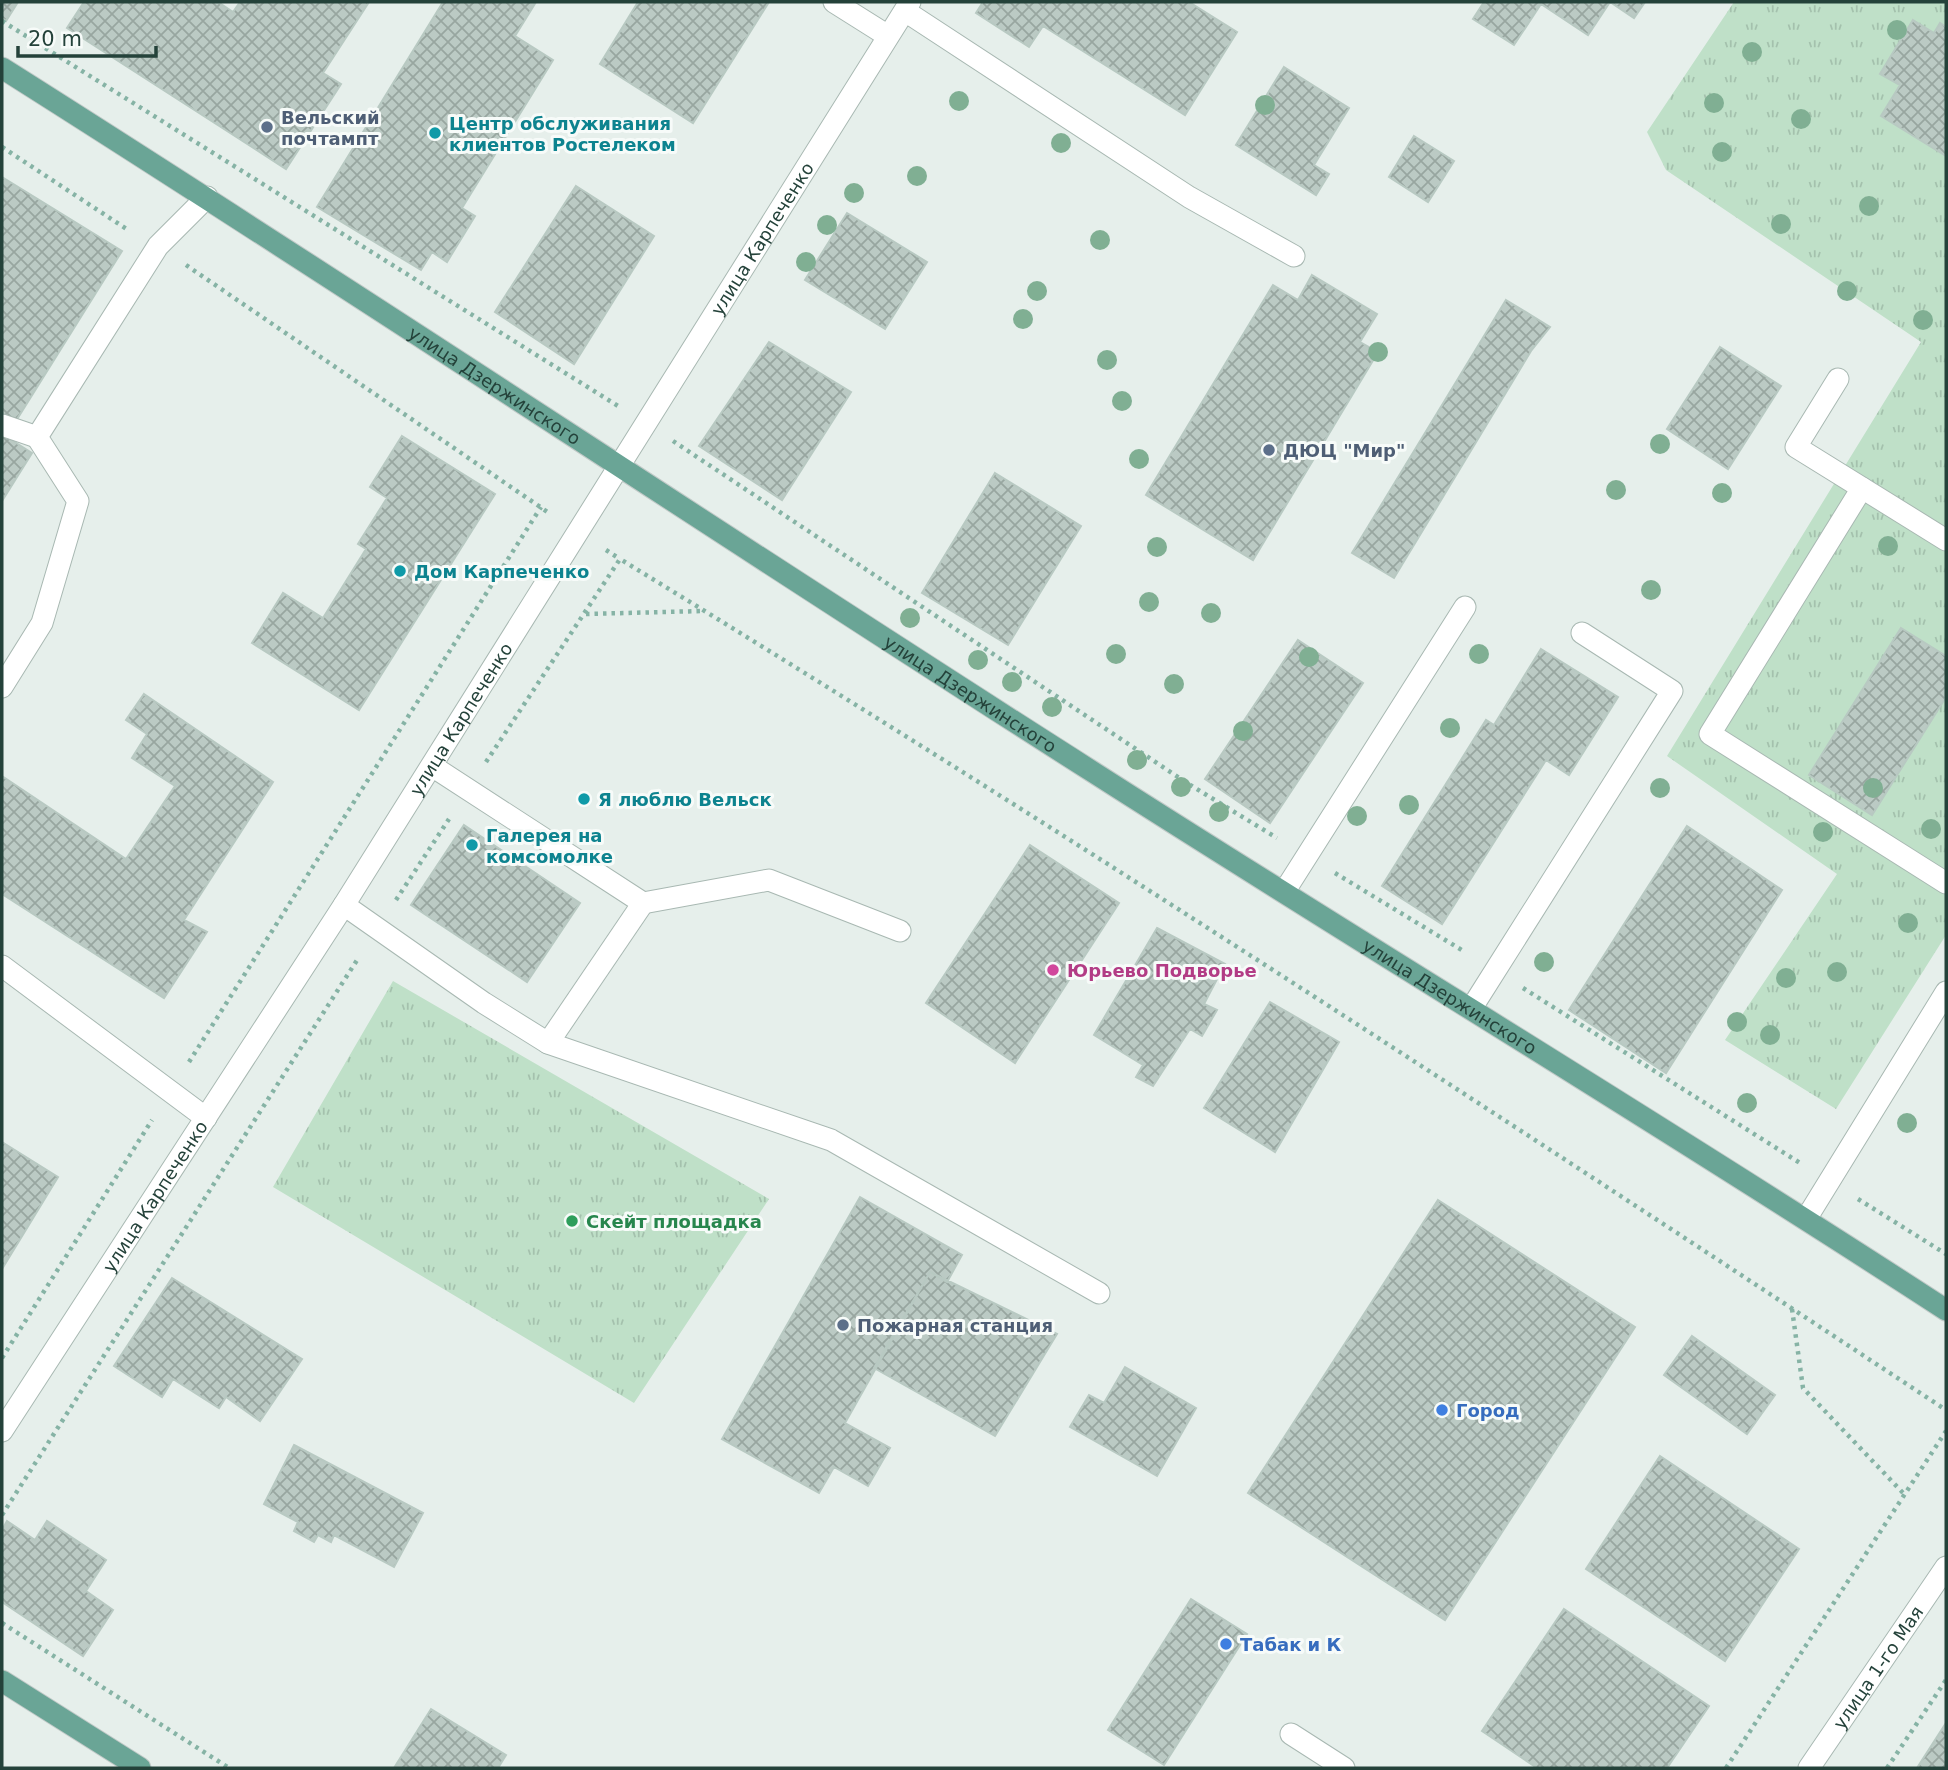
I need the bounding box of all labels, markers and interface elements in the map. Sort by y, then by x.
scale bar [18,14,156,58]
text: 20 m [28,27,82,51]
place label: Вельский почтампт [281,107,380,149]
place label: Центр обслуживания клиентов Ростелеком [449,113,676,155]
marker: Вельский почтампт [259,119,275,135]
marker: Центр обслуживания клиентов Ростелеком [427,125,443,141]
street label: улица Карпеченко [706,158,817,319]
street label: улица Дзержинского [405,321,585,449]
place label: ДЮЦ "Мир" [1283,440,1405,461]
marker: ДЮЦ "Мир" [1261,442,1277,458]
place label: Дом Карпеченко [414,561,589,582]
marker: Дом Карпеченко [392,563,408,579]
street label: улица Дзержинского [880,630,1061,757]
street label: улица Карпеченко [405,639,516,799]
place label: Я люблю Вельск [598,789,772,810]
marker: Я люблю Вельск [576,791,592,807]
place label: Галерея на комсомолке [486,825,613,867]
marker: Галерея на комсомолке [464,837,480,853]
street label: улица Дзержинского [1359,934,1541,1058]
place label: Юрьево Подворье [1067,960,1257,981]
marker: Юрьево Подворье [1045,962,1061,978]
street label: улица Карпеченко [98,1117,212,1276]
place label: Скейт площадка [586,1211,762,1232]
marker: Скейт площадка [564,1213,580,1229]
place label: Пожарная станция [857,1315,1053,1336]
marker: Пожарная станция [835,1317,851,1333]
place label: Город [1456,1400,1520,1421]
marker: Город [1434,1402,1450,1418]
street label: улица 1-го Мая [1828,1602,1927,1733]
place label: Табак и К [1240,1634,1342,1655]
marker: Табак и К [1218,1636,1234,1652]

